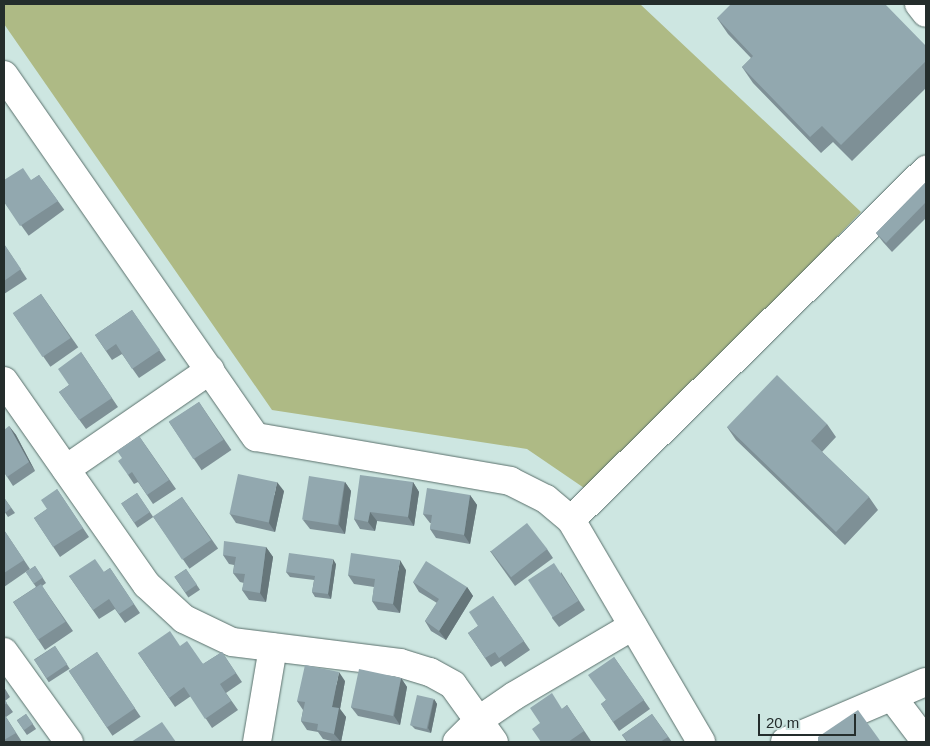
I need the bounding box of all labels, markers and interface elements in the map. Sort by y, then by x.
scale bar [760,704,858,736]
text: 20 m [766,714,799,731]

